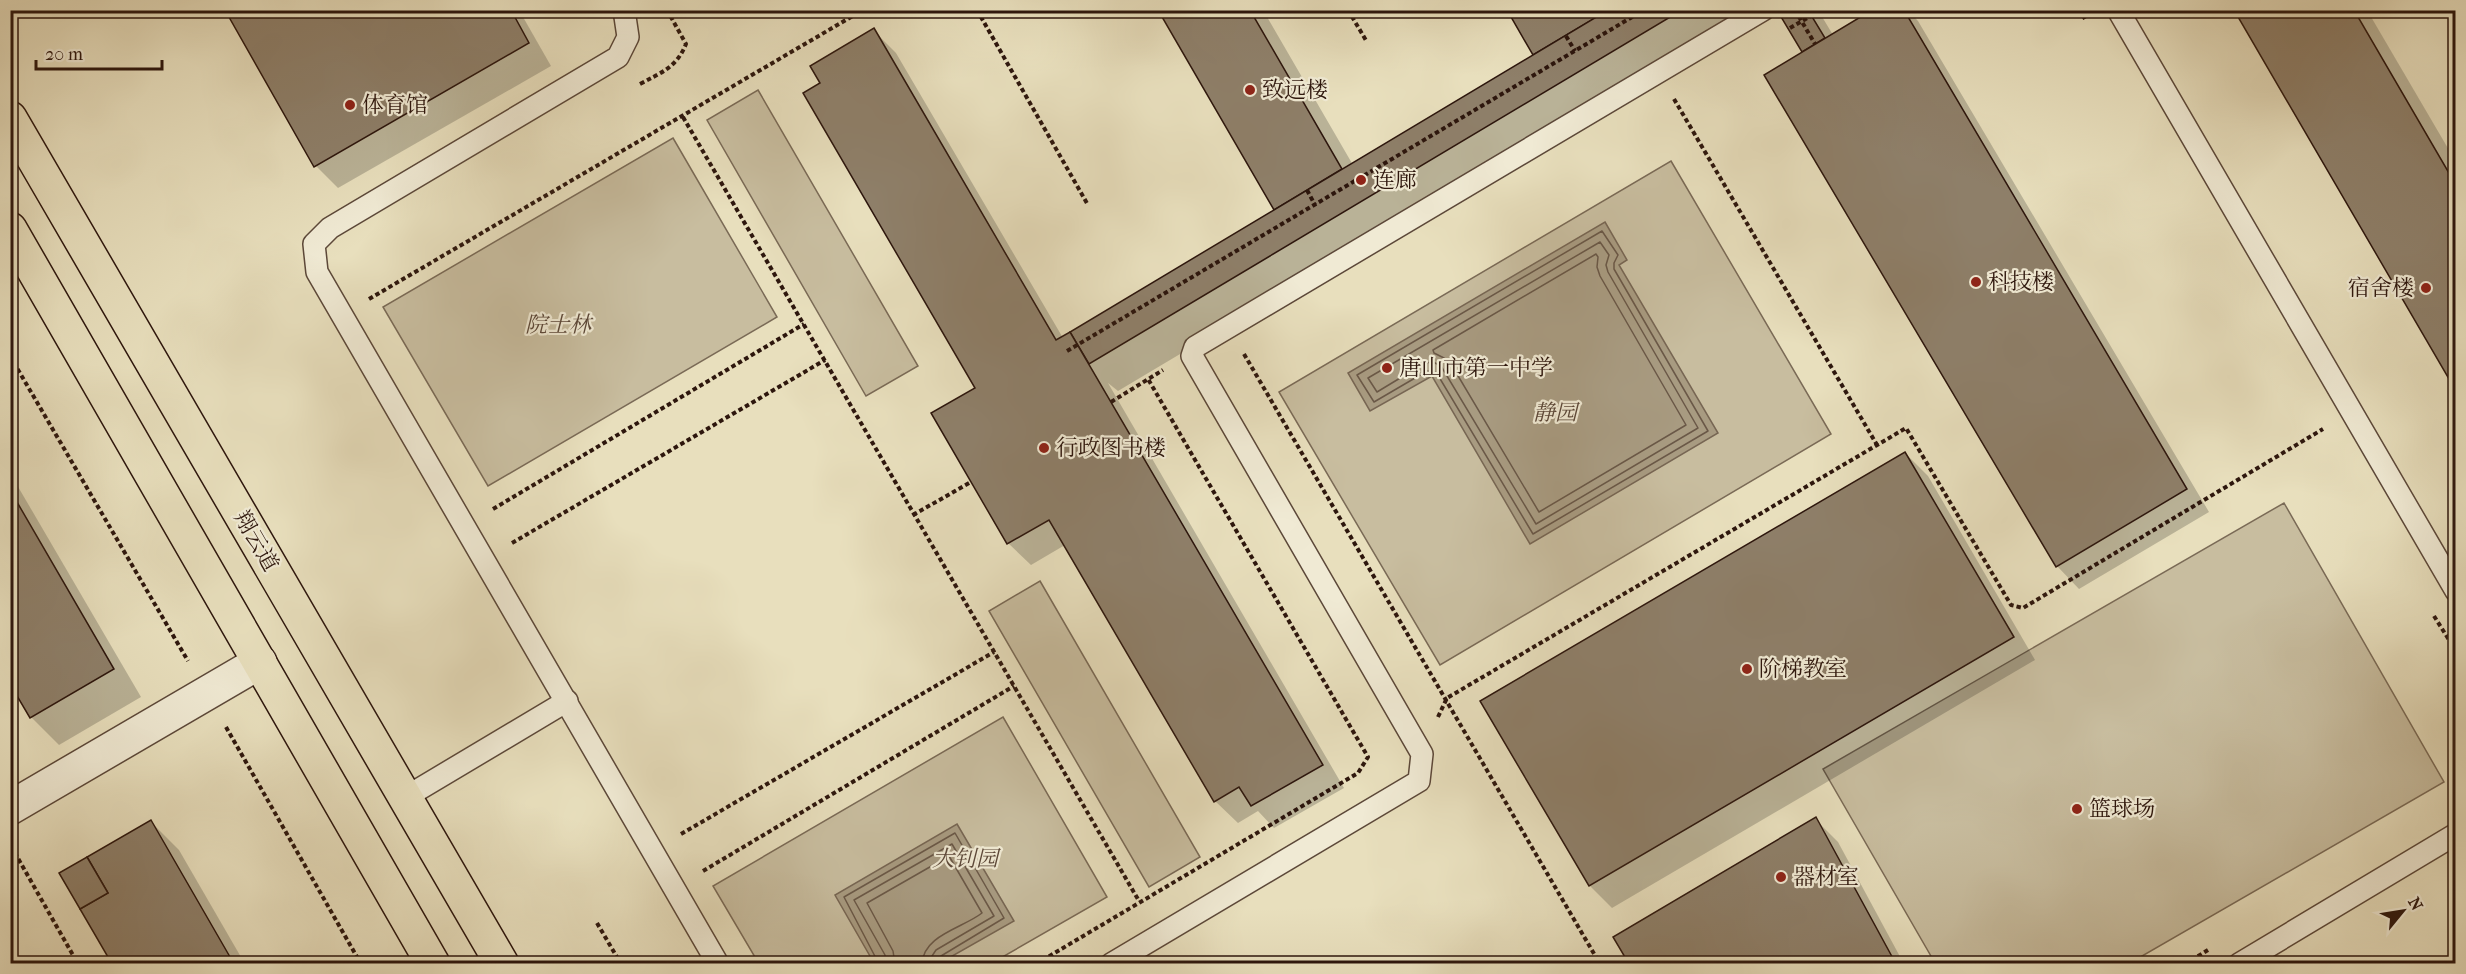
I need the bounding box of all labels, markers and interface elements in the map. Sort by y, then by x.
scale bar [36,33,162,71]
text: 20 m [45,44,83,65]
place label: 致远楼 [1262,77,1328,103]
marker: 致远楼 [1243,83,1257,97]
place label: 体育馆 [362,92,428,118]
marker: 体育馆 [343,98,357,112]
place label: 连廊 [1373,167,1417,193]
marker: 连廊 [1354,173,1368,187]
place label: 科技楼 [1988,269,2054,295]
marker: 科技楼 [1969,275,1983,289]
place label: 宿舍楼 [2348,275,2414,301]
marker: 宿舍楼 [2419,281,2433,295]
park label: 院士林 [525,312,594,338]
place label: 唐山市第一中学 [1399,355,1553,381]
marker: 唐山市第一中学 [1380,361,1394,375]
park label: 静园 [1533,400,1580,426]
place label: 行政图书楼 [1056,435,1166,461]
marker: 行政图书楼 [1037,441,1051,455]
street label: 翔云道 [228,506,284,576]
place label: 阶梯教室 [1759,656,1847,682]
marker: 阶梯教室 [1740,662,1754,676]
place label: 篮球场 [2089,796,2155,822]
marker: 篮球场 [2070,802,2084,816]
park label: 大钊园 [932,846,1001,872]
place label: 器材室 [1793,864,1859,890]
marker: 器材室 [1774,870,1788,884]
north arrow [2373,881,2433,941]
text: N [2404,894,2427,915]

